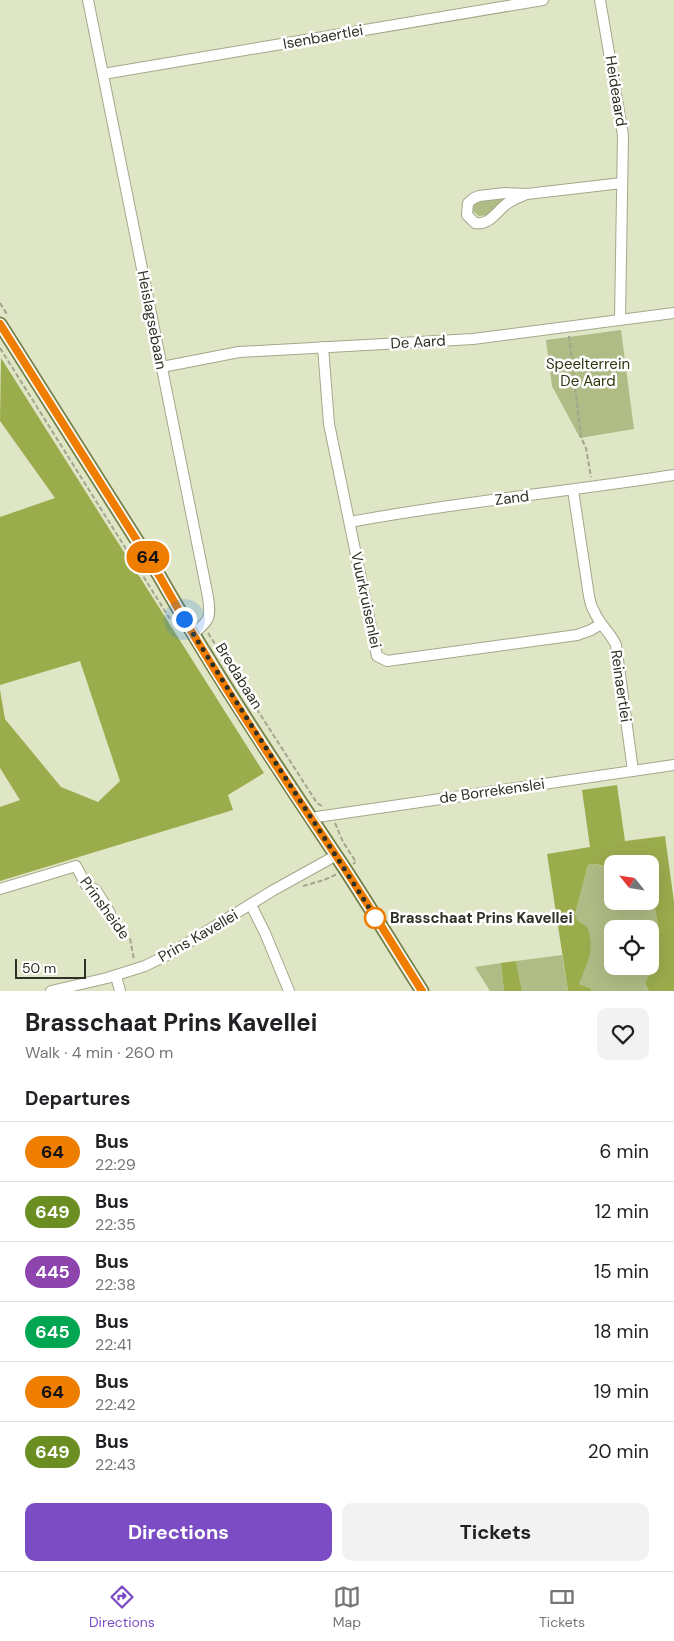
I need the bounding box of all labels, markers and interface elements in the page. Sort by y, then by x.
street label: Isenbaertlei [281,20,365,54]
street label: Heideaard [601,54,631,128]
street label: Heislagsebaan [133,269,171,371]
street label: De Aard [390,331,446,353]
park label: Speelterrein De Aard [546,354,630,391]
street label: Zand [494,486,530,510]
line badge: 64 [126,541,170,573]
text: 64 [136,545,160,569]
street label: Vuurkruisenlei [346,550,386,650]
your location [172,607,197,632]
street label: Bredabaan [211,639,267,713]
street label: Reinaertlei [606,649,636,723]
street label: de Borrekenslei [438,774,546,808]
north arrow [604,855,659,910]
map controls [604,855,659,975]
street label: Prinsheide [76,873,134,943]
street label: Prins Kavellei [154,905,242,967]
marker: Brasschaat Prins Kavellei [364,907,386,929]
place label: Brasschaat Prins Kavellei [390,908,573,928]
button: locate [604,920,659,975]
scale bar [15,956,86,979]
text: 50 m [22,959,56,977]
text: Brasschaat Prins Kavellei [25,1007,317,1038]
button: heart [597,1008,649,1060]
text: Walk · 4 min · 260 m [25,1042,173,1063]
text: Departures [25,1086,130,1111]
text: Bus [95,1129,129,1154]
text: 6 min [600,1139,649,1164]
text: 64 [41,1140,64,1164]
text: 22:29 [95,1154,136,1175]
text: Bus [95,1189,129,1214]
text: 12 min [595,1199,649,1224]
text: 649 [35,1200,70,1224]
text: 22:35 [95,1214,136,1235]
text: Bus [95,1249,129,1274]
text: 15 min [594,1259,649,1284]
text: 445 [35,1260,70,1284]
text: 22:38 [95,1274,136,1295]
text: Bus [95,1309,129,1334]
text: 18 min [594,1319,649,1344]
text: 645 [35,1320,70,1344]
text: 22:41 [95,1334,131,1355]
text: Bus [95,1369,129,1394]
text: 19 min [594,1379,649,1404]
text: 64 [41,1380,64,1404]
text: 22:42 [95,1394,136,1415]
text: Bus [95,1429,129,1454]
text: 20 min [588,1439,649,1464]
text: 649 [35,1440,70,1464]
text: 22:43 [95,1454,136,1475]
button: Directions [25,1503,332,1561]
button: Tickets [342,1503,649,1561]
tab: Directions [89,1583,155,1631]
tab: Map [333,1583,361,1631]
tab: Tickets [539,1583,585,1631]

